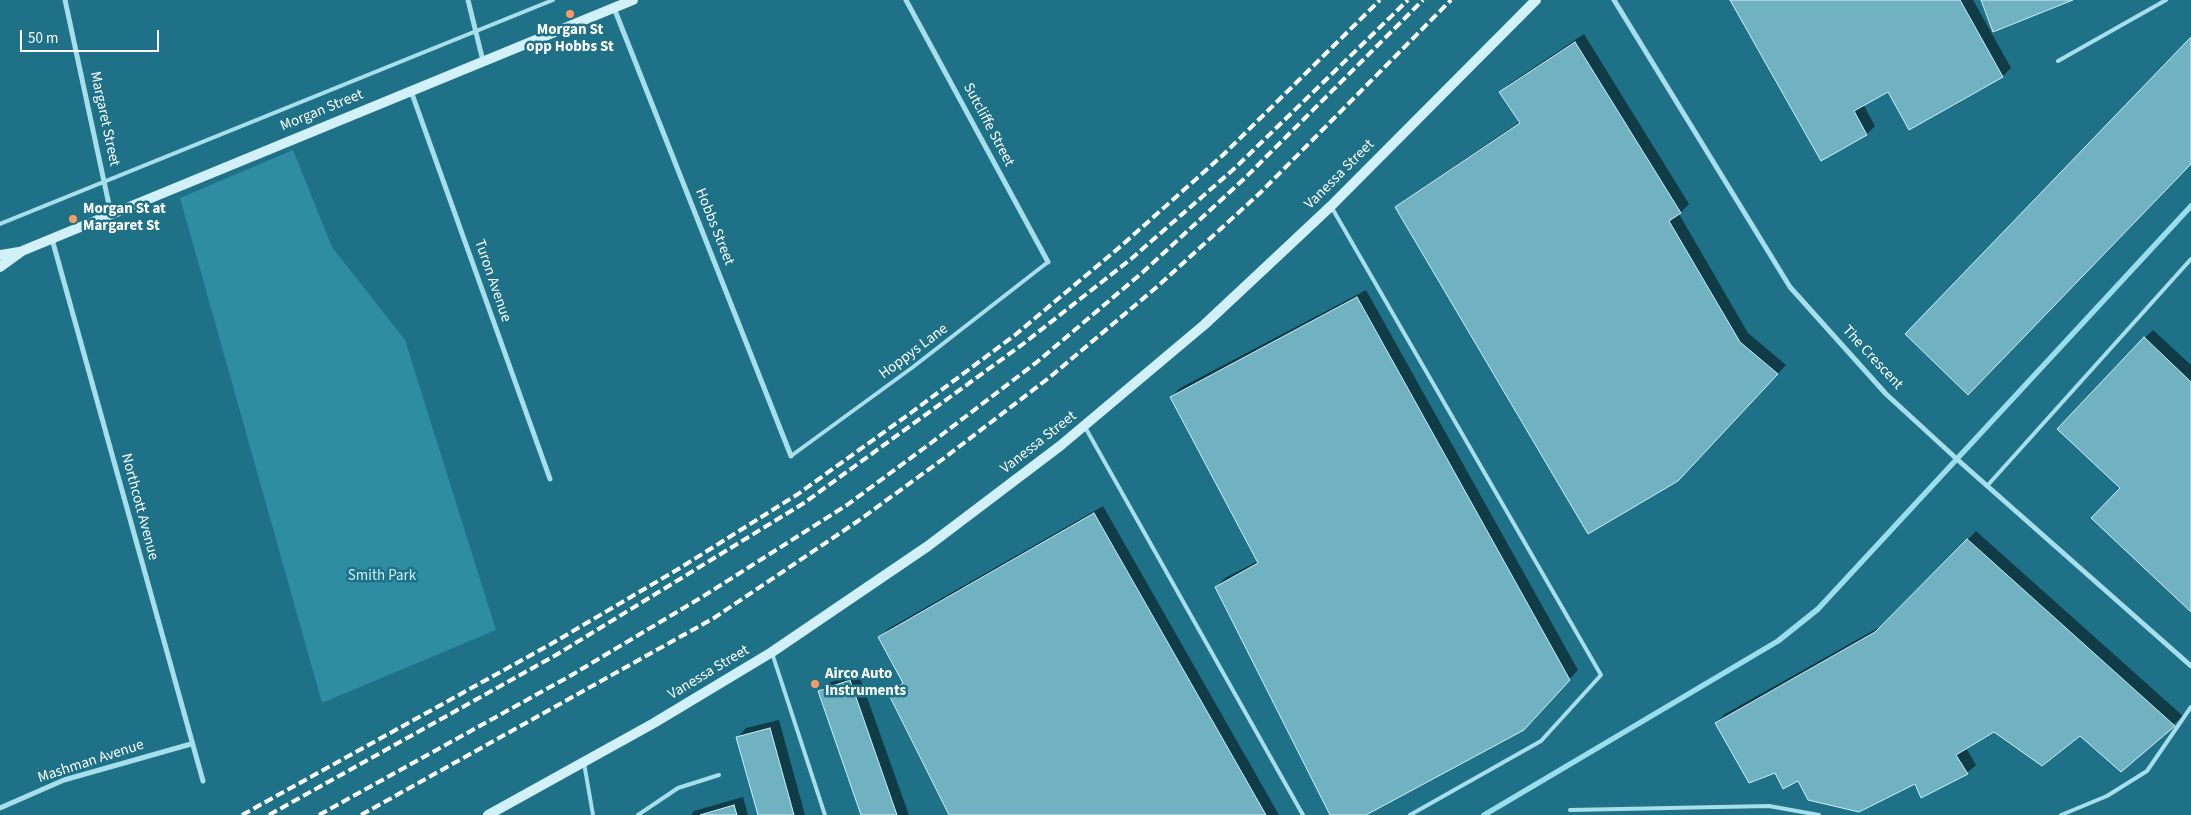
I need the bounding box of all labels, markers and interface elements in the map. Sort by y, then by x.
marker: Morgan St opp Hobbs St [564,8,576,20]
scale bar [22,20,161,52]
place label: Morgan St opp Hobbs St [526,22,614,57]
text: 50 m [28,28,58,49]
street label: Margaret Street [85,70,123,168]
street label: Sutcliffe Street [958,80,1018,170]
street label: Morgan Street [278,86,366,136]
street label: Vanessa Street [1301,136,1379,214]
street label: Hobbs Street [690,186,738,268]
place label: Morgan St at Margaret St [83,201,166,236]
marker: Morgan St at Margaret St [67,213,79,225]
street label: Turon Avenue [469,237,515,325]
street label: Hoppys Lane [876,320,952,384]
street label: The Crescent [1838,322,1906,394]
street label: Vanessa Street [997,408,1081,478]
street label: Northcott Avenue [116,452,162,562]
park label: Smith Park [348,568,416,586]
street label: Vanessa Street [665,642,753,704]
place label: Airco Auto Instruments [825,666,906,701]
marker: Airco Auto Instruments [809,678,821,690]
street label: Mashman Avenue [36,736,146,788]

